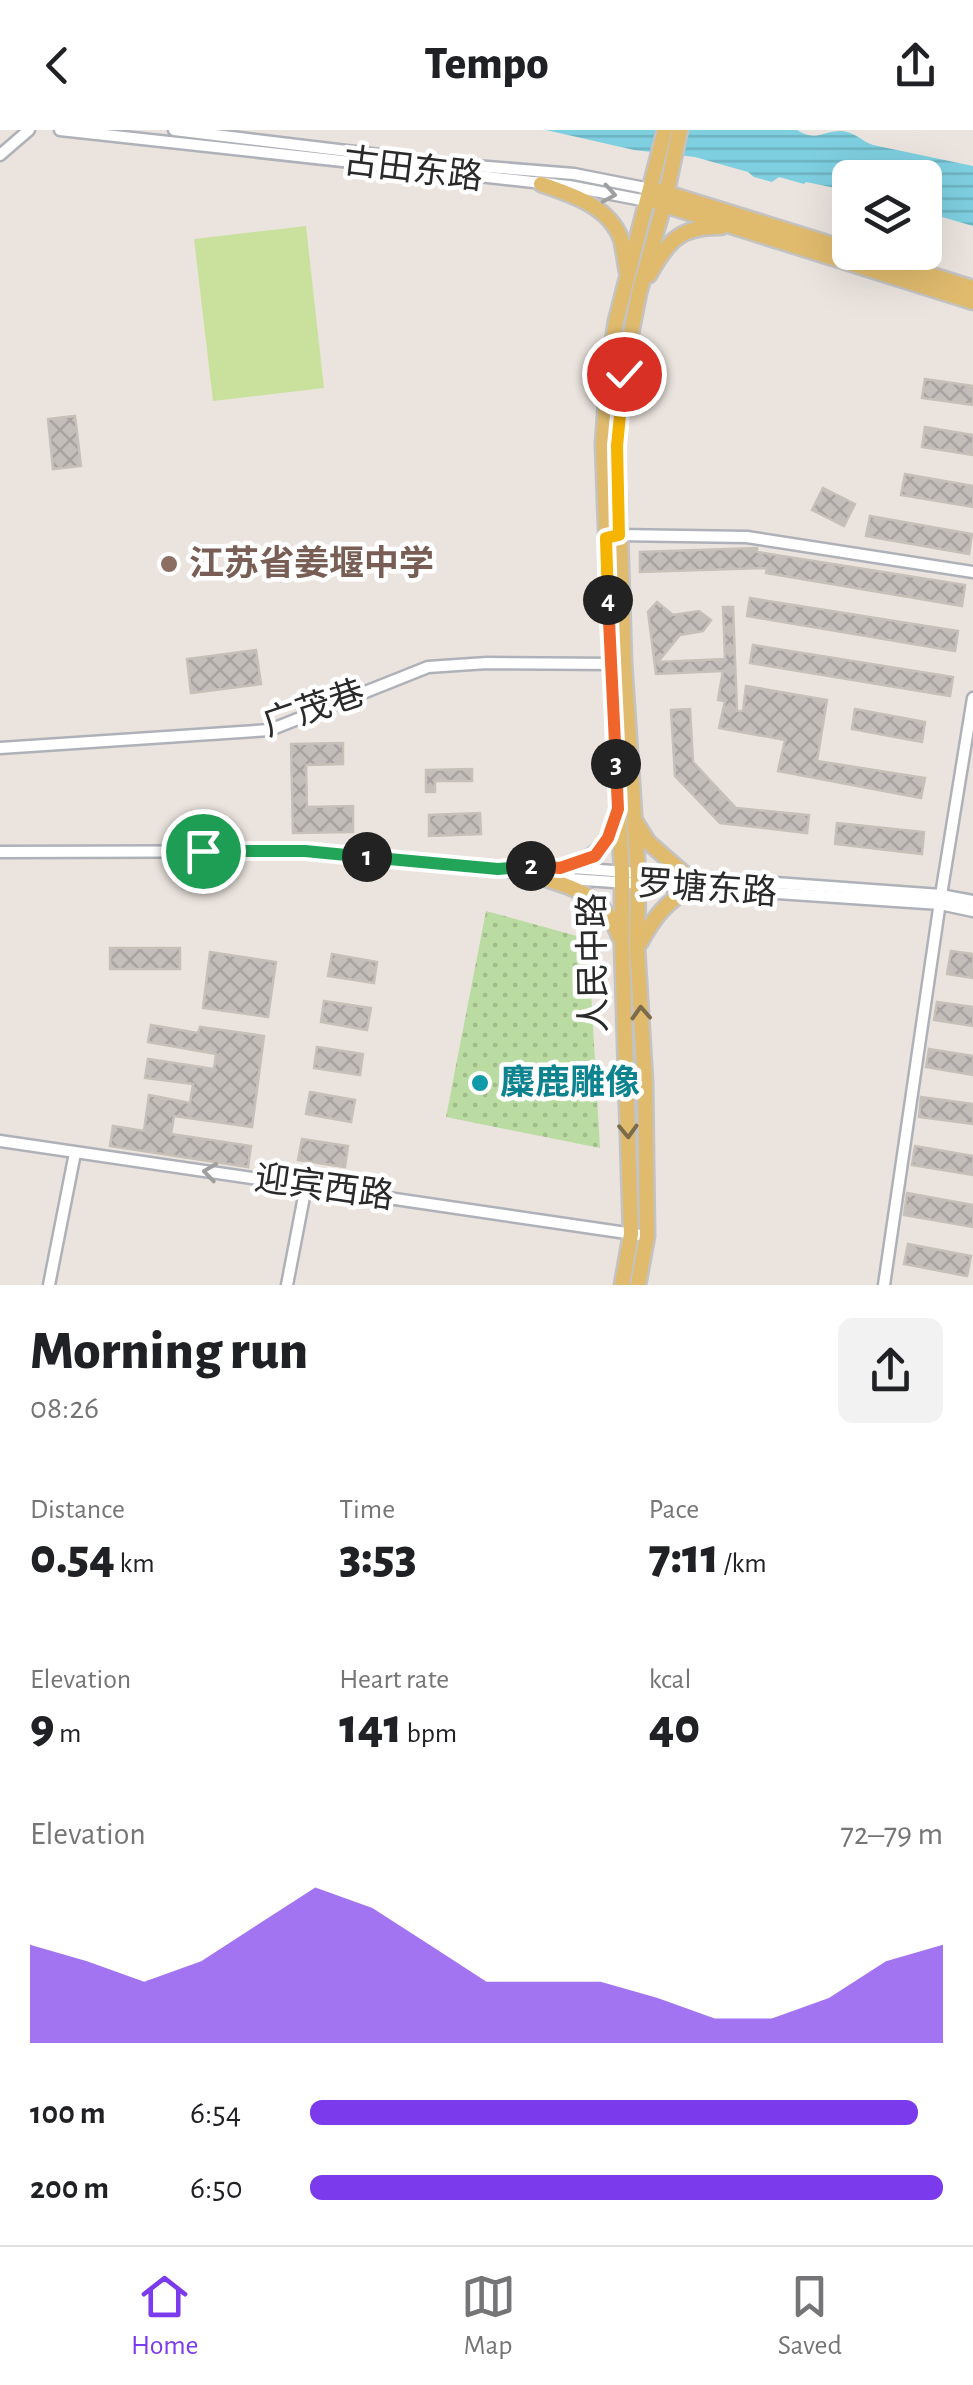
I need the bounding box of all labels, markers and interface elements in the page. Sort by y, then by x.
icon: back [30,38,85,93]
icon: share [888,38,943,93]
text: Tempo [425,42,548,87]
street label: 古田东路 [341,142,485,196]
map controls [832,160,942,270]
button: layers [832,160,942,270]
one-way arrow [600,182,617,203]
pin [582,332,667,417]
icon: check [597,347,652,402]
place label: 江苏省姜堰中学 [189,544,434,582]
marker: 江苏省姜堰中学 [158,553,180,575]
pin: 4 [583,575,633,625]
text: 4 [601,586,615,614]
street label: 广茂巷 [258,673,369,743]
pin: 3 [591,739,641,789]
text: 3 [610,750,622,778]
pin [161,809,246,894]
icon: arrive [176,824,231,879]
pin: 1 [342,832,392,882]
pin: 2 [506,841,556,891]
text: 1 [362,843,372,871]
text: 2 [524,852,538,880]
street label: 罗塘东路 [636,865,778,911]
street label: 人民中路 [573,893,613,1033]
one-way arrow [631,1005,652,1021]
place label: 麋鹿雕像 [500,1064,640,1101]
marker: 麋鹿雕像 [469,1072,491,1094]
one-way arrow [618,1123,639,1139]
street label: 迎宾西路 [252,1159,396,1215]
one-way arrow [202,1162,218,1183]
button: share [838,1318,943,1423]
text: Morning run [30,1324,308,1379]
text: 08:26 [30,1392,99,1424]
text: Distance [30,1496,125,1524]
text: Time [339,1496,395,1524]
text: Pace [649,1496,699,1524]
text: 0.54 [30,1532,115,1582]
text: 3:53 [339,1532,417,1582]
text: 7:11 [649,1532,719,1582]
text: km [115,1550,155,1578]
text: /km [719,1550,767,1578]
text: Elevation [30,1666,131,1694]
text: Heart rate [339,1666,449,1694]
text: kcal [649,1666,691,1694]
text: 9 [30,1702,54,1752]
text: 141 [339,1702,402,1752]
text: 40 [649,1702,700,1752]
text: m [54,1720,81,1748]
text: bpm [402,1720,457,1748]
text: Elevation [30,1818,146,1850]
text: 72–79 m [841,1818,943,1850]
text: 100 m [30,2097,106,2129]
text: 6:54 [190,2097,241,2129]
text: 200 m [30,2172,109,2204]
text: 6:50 [190,2172,243,2204]
tab: Home [131,2269,198,2363]
tab: Map [461,2269,516,2363]
tab: Saved [778,2269,842,2363]

